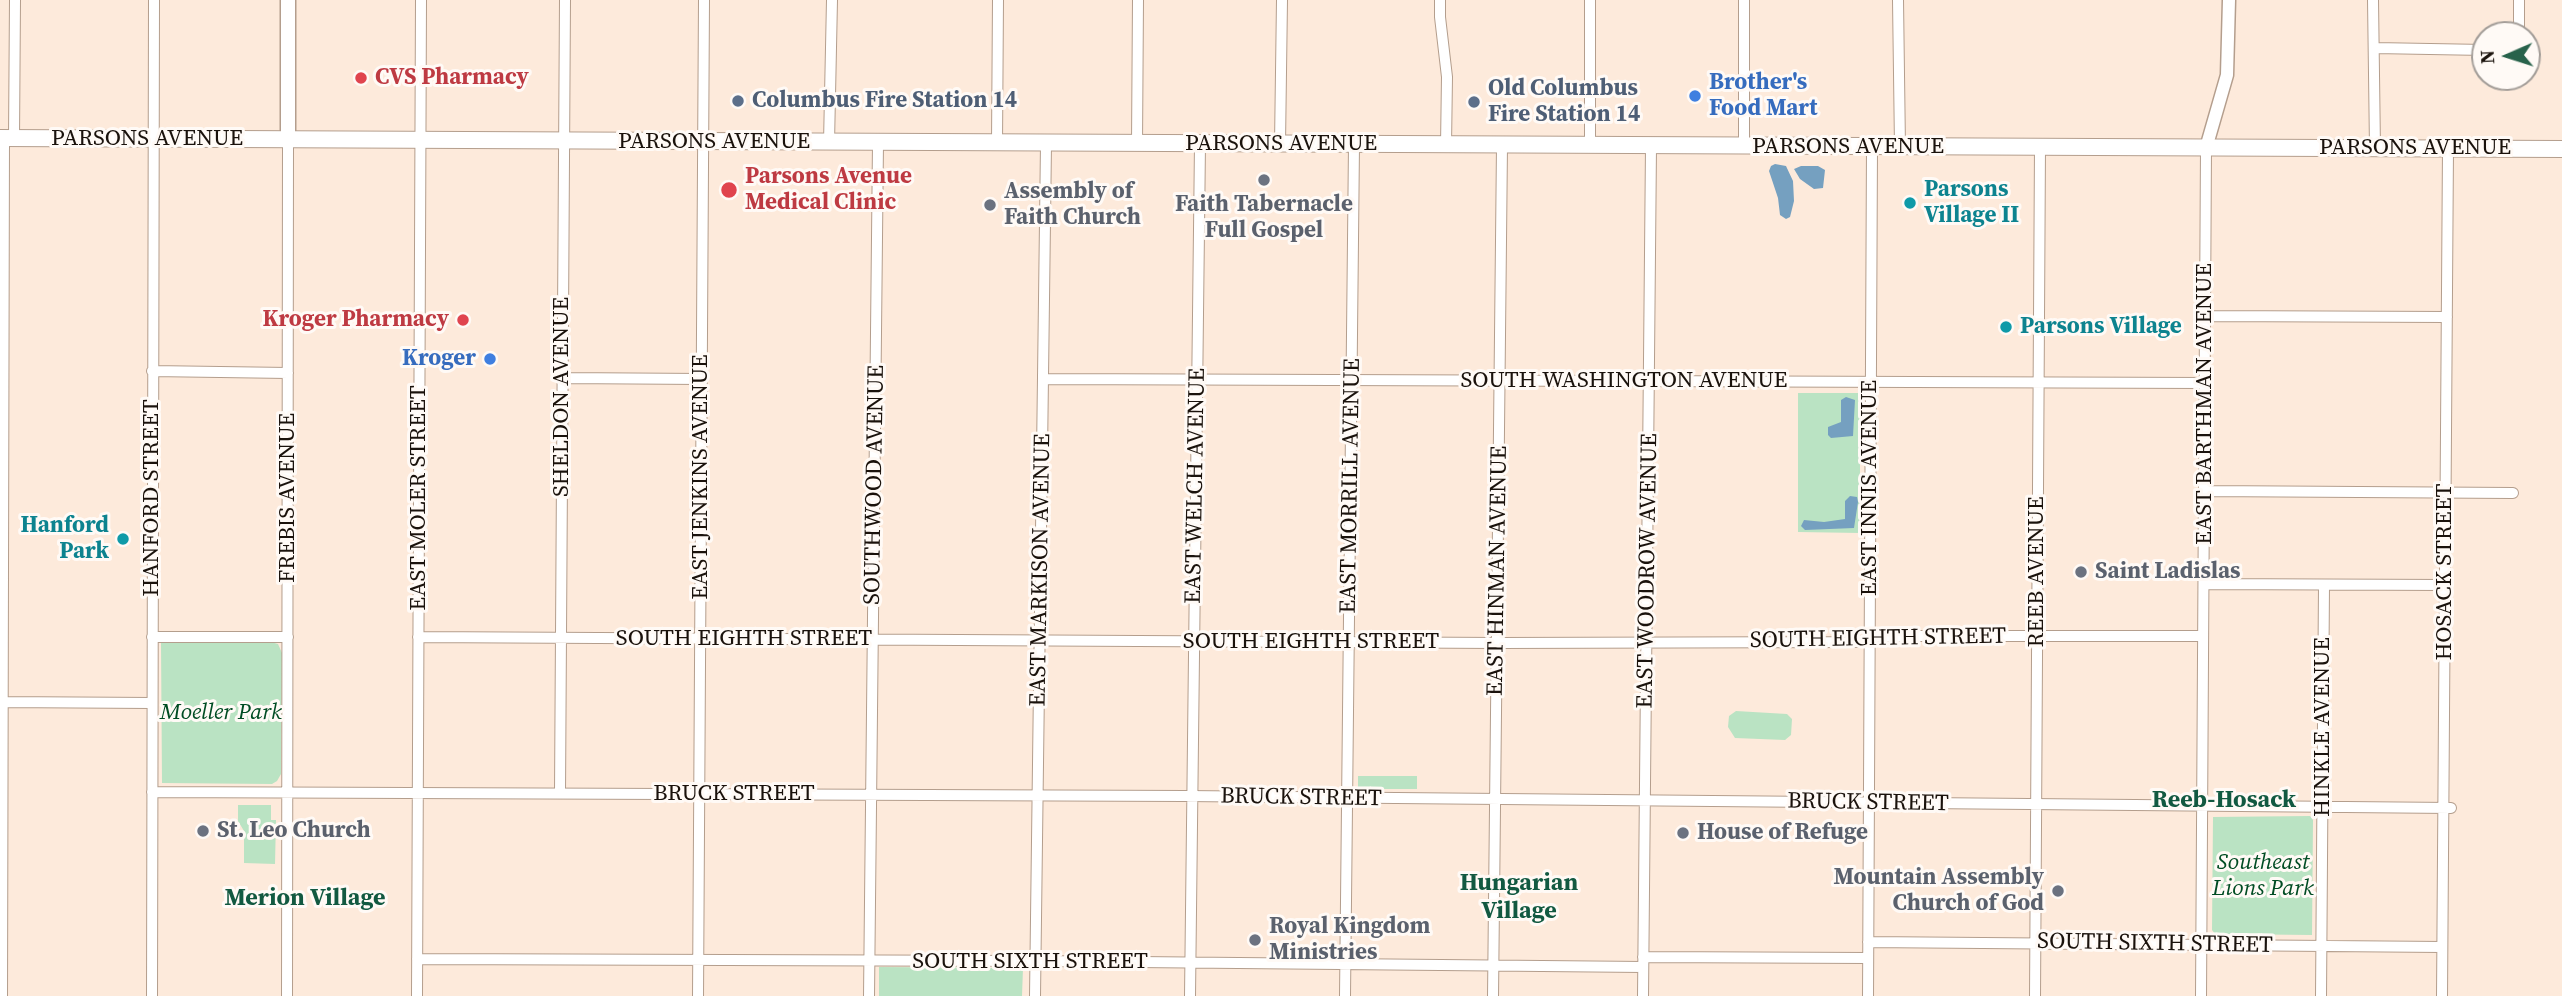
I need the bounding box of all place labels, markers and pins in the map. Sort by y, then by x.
place label: CVS Pharmacy [375,64,529,92]
place label: Brother's Food Mart [1709,69,1817,123]
marker: CVS Pharmacy [353,70,369,86]
place label: Old Columbus Fire Station 14 [1488,75,1640,129]
place label: Columbus Fire Station 14 [752,87,1017,115]
marker: Brother's Food Mart [1687,88,1703,104]
marker: Columbus Fire Station 14 [730,93,746,109]
marker: Old Columbus Fire Station 14 [1466,94,1482,110]
place label: Parsons Avenue Medical Clinic [745,163,912,217]
marker: Faith Tabernacle Full Gospel [1256,172,1272,188]
place label: Parsons Village II [1924,176,2019,230]
place label: Assembly of Faith Church [1004,178,1141,232]
marker: Parsons Avenue Medical Clinic [719,180,739,200]
place label: Faith Tabernacle Full Gospel [1175,191,1353,245]
marker: Parsons Village II [1902,195,1918,211]
marker: Assembly of Faith Church [982,197,998,213]
place label: Kroger Pharmacy [263,306,449,334]
marker: Kroger Pharmacy [455,312,471,328]
place label: Parsons Village [2020,313,2182,341]
marker: Parsons Village [1998,319,2014,335]
place label: Kroger [402,345,476,373]
marker: Kroger [482,351,498,367]
place label: Hanford Park [20,512,109,566]
marker: Hanford Park [115,531,131,547]
place label: Saint Ladislas [2095,558,2241,586]
marker: Saint Ladislas [2073,564,2089,580]
place label: St. Leo Church [217,817,371,845]
place label: House of Refuge [1697,819,1868,847]
marker: St. Leo Church [195,823,211,839]
marker: House of Refuge [1675,825,1691,841]
place label: Mountain Assembly Church of God [1834,864,2044,918]
marker: Mountain Assembly Church of God [2050,883,2066,899]
place label: Royal Kingdom Ministries [1269,913,1430,967]
marker: Royal Kingdom Ministries [1247,932,1263,948]

